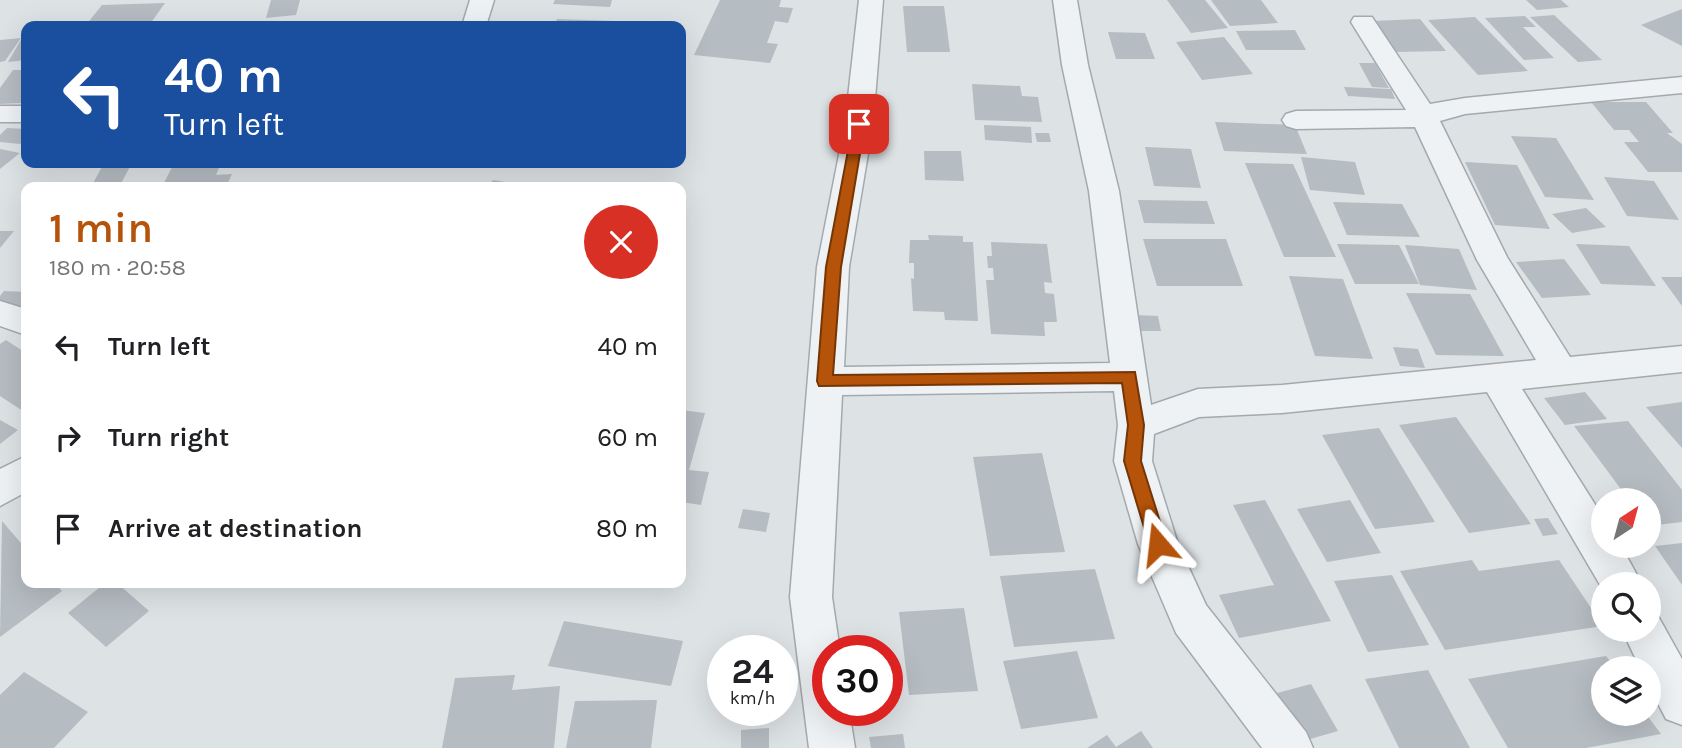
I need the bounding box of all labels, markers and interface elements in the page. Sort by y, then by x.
text: 40 m [164,47,283,104]
icon: left [49,49,140,140]
pin [829,94,889,154]
icon: arrive [840,105,878,143]
text: Turn left [164,106,284,143]
text: 1 min [49,203,153,253]
button: close [584,205,658,279]
text: 180 m · 20:58 [49,254,186,281]
icon: left [49,328,87,366]
text: Turn left [108,331,210,362]
text: 40 m [598,331,658,362]
icon: right [49,419,87,457]
text: Turn right [108,422,229,453]
text: 60 m [597,422,658,453]
north arrow [1591,488,1661,558]
map controls [1591,488,1661,726]
position arrow [1121,507,1195,581]
icon: arrive [49,510,87,548]
text: Arrive at destination [108,513,362,544]
text: 80 m [596,513,658,544]
button: search [1591,572,1661,642]
speed limit sign: 30 [812,635,903,726]
text: 24 [732,651,774,692]
button: layers [1591,656,1661,726]
text: km/h [730,687,775,709]

